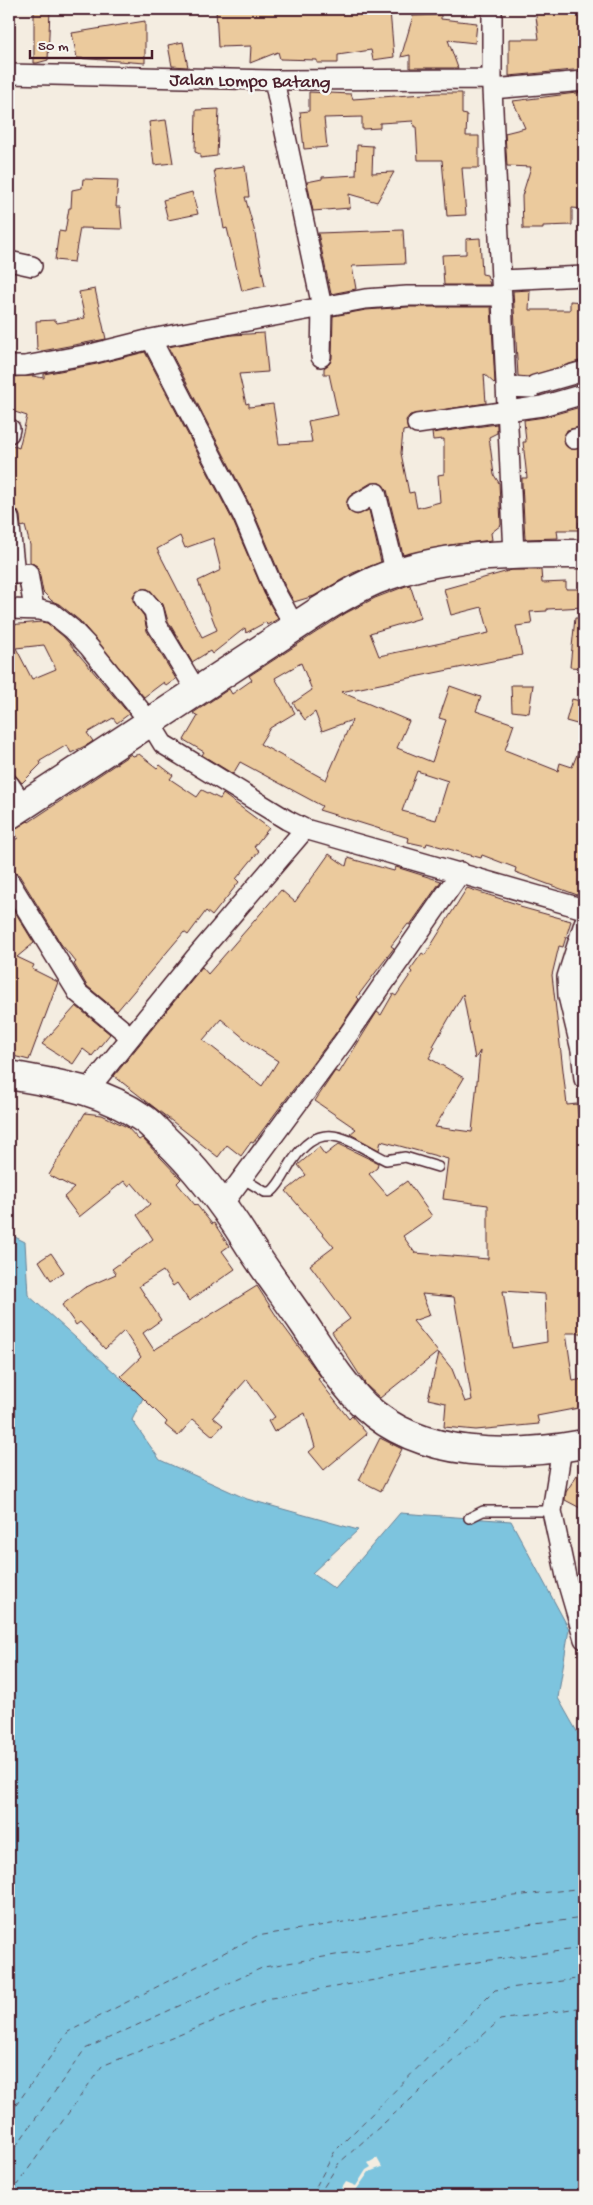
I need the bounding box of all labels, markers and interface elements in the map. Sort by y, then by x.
scale bar [30,28,152,60]
text: 50 m [38,38,69,56]
street label: Jalan Lompo Batang [169,70,331,95]

